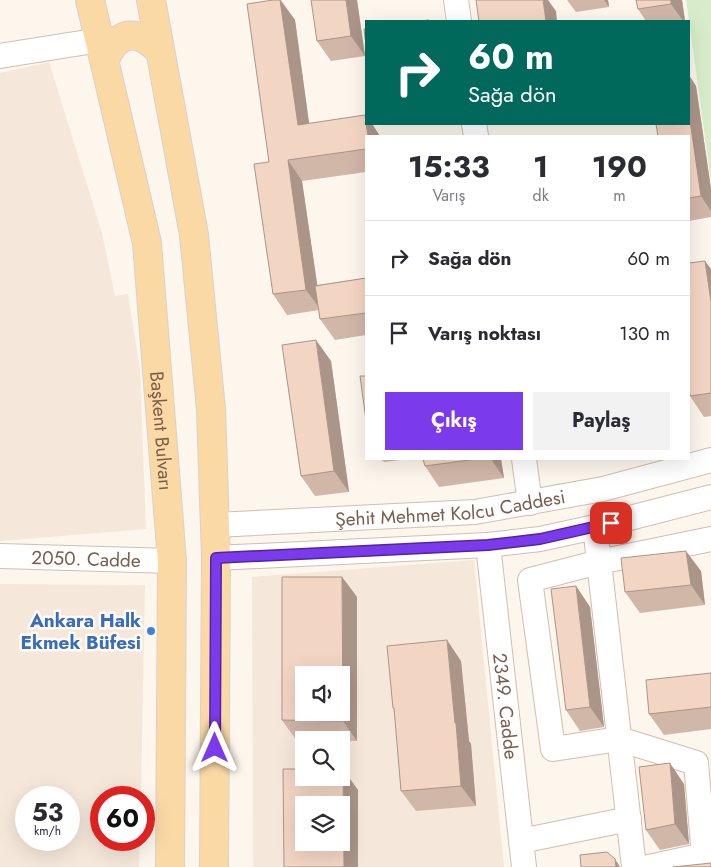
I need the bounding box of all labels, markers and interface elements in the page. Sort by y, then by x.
text: 60 m [468,32,554,82]
icon: right [385,40,450,105]
text: Sağa dön [468,78,556,110]
text: 15:33 [408,145,490,188]
text: 1 [533,145,548,188]
text: 190 [592,145,647,188]
text: Varış [432,184,465,207]
text: dk [533,184,549,207]
text: m [613,184,626,207]
icon: right [385,244,413,272]
text: Sağa dön [428,245,512,272]
text: 60 m [627,245,670,272]
icon: arrive [385,319,413,347]
text: Varış noktası [428,320,541,347]
text: 130 m [619,320,670,347]
street label: Başkent Bulvarı [144,370,180,491]
button: Çıkış [385,392,523,450]
button: Paylaş [533,392,670,450]
street label: Şehit Mehmet Kolcu Caddesi [334,483,567,532]
pin [590,502,632,544]
icon: arrive [597,509,625,537]
street label: 2050. Cadde [31,543,141,574]
place label: Ankara Halk Ekmek Büfesi [21,607,141,656]
marker: Ankara Halk Ekmek Büfesi [145,625,157,637]
street label: 2349. Cadde [487,651,525,761]
map controls [295,666,350,851]
button: sound [295,666,350,721]
position arrow [188,721,240,773]
button: search [295,731,350,786]
speed limit sign: 60 [90,786,155,851]
text: 53 [32,794,63,830]
button: layers [295,796,350,851]
text: km/h [34,822,61,840]

